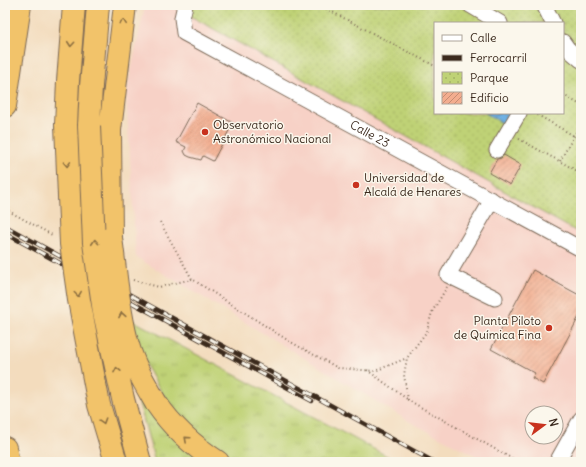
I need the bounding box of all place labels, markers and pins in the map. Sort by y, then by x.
place label: Observatorio Astronómico Nacional [213,117,331,146]
marker: Observatorio Astronómico Nacional [200,127,210,137]
place label: Universidad de Alcalá de Henares [364,170,461,199]
marker: Universidad de Alcalá de Henares [351,180,361,190]
place label: Planta Piloto de Química Fina [454,313,541,342]
marker: Planta Piloto de Química Fina [544,323,554,333]

